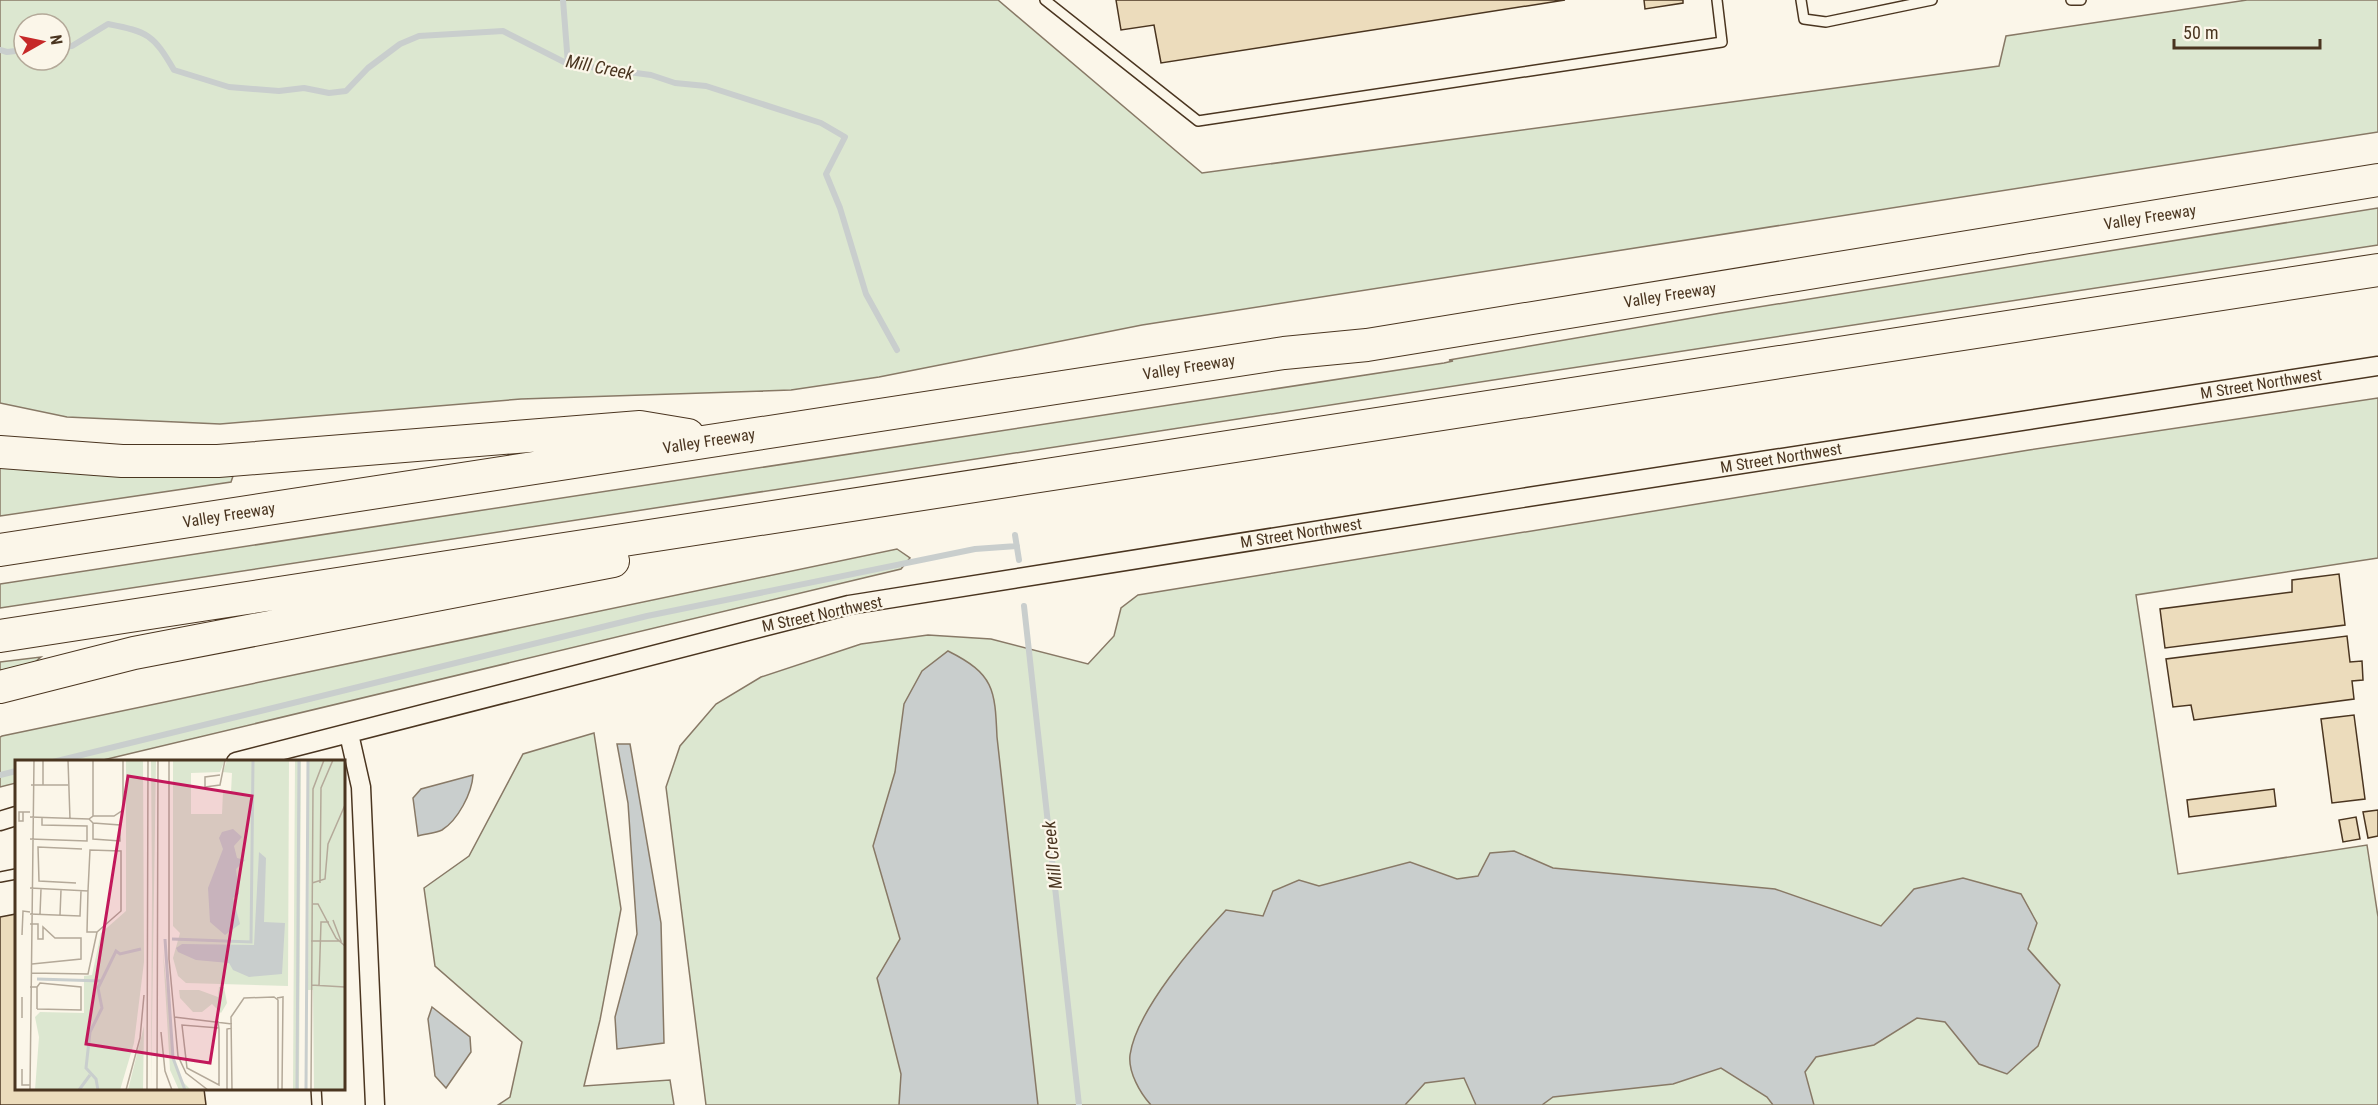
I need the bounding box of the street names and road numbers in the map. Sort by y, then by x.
street label: Valley Freeway [2102,200,2198,234]
street label: Valley Freeway [1622,278,1718,312]
street label: Valley Freeway [1141,350,1237,384]
street label: M Street Northwest [2199,365,2323,403]
street label: Valley Freeway [661,424,757,458]
street label: M Street Northwest [1719,439,1843,477]
street label: Valley Freeway [181,498,277,532]
street label: M Street Northwest [1239,514,1363,552]
street label: M Street Northwest [760,592,884,636]

